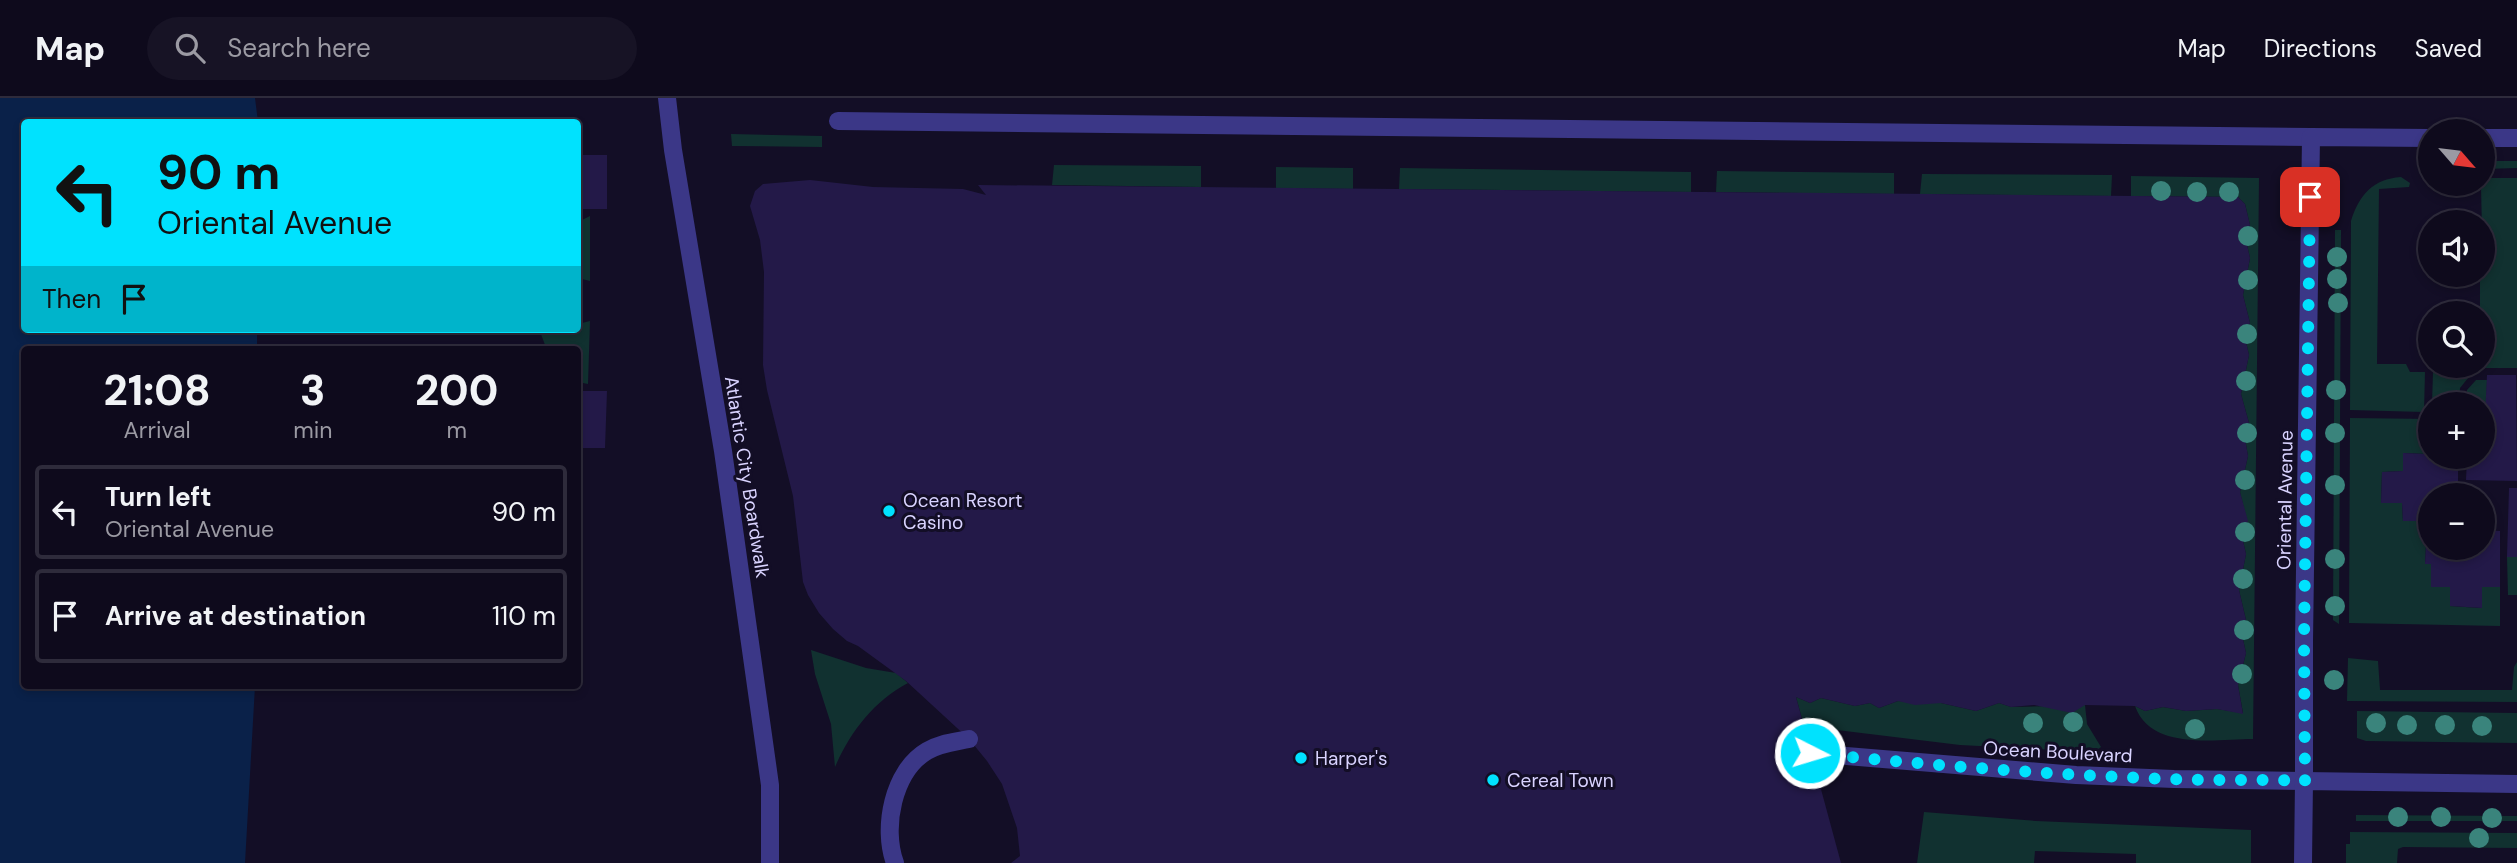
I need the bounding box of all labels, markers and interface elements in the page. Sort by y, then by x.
search box [147,17,637,80]
text: Map [35,27,105,70]
icon: search [171,29,209,67]
text: Search here [227,31,371,65]
text: Map [2178,33,2226,64]
text: Directions [2264,33,2377,64]
text: Saved [2415,33,2482,64]
north arrow [2418,119,2496,196]
map controls [2418,119,2495,560]
text: 90 m [157,140,280,204]
icon: left [42,147,133,238]
pin [2280,167,2340,227]
icon: arrive [2291,178,2329,216]
text: Oriental Avenue [157,202,392,244]
button: sound [2418,210,2495,287]
icon: arrive [115,280,153,318]
text: Then [42,282,101,316]
button: search [2418,301,2495,378]
text: 21:08 [104,363,211,418]
text: 3 [300,363,325,418]
text: 200 [415,363,498,418]
street label: Atlantic City Boardwalk [719,374,775,580]
button: + [2418,392,2495,469]
text: Arrival [124,415,191,445]
text: min [293,415,332,445]
text: m [446,415,467,445]
street label: Oriental Avenue [2271,430,2299,570]
text: Turn left [105,480,212,514]
button: − [2418,483,2495,560]
place label: Ocean Resort Casino [903,488,1022,535]
icon: left [46,493,84,531]
text: 90 m [492,495,556,529]
marker: Ocean Resort Casino [881,503,897,519]
text: Oriental Avenue [105,514,274,544]
icon: arrive [46,597,84,635]
text: Arrive at destination [105,599,366,633]
text: 110 m [492,599,556,633]
position arrow [1773,716,1847,790]
street label: Ocean Boulevard [1983,736,2133,768]
place label: Harper's [1315,746,1388,771]
marker: Harper's [1293,750,1309,766]
place label: Cereal Town [1507,768,1614,793]
marker: Cereal Town [1485,772,1501,788]

